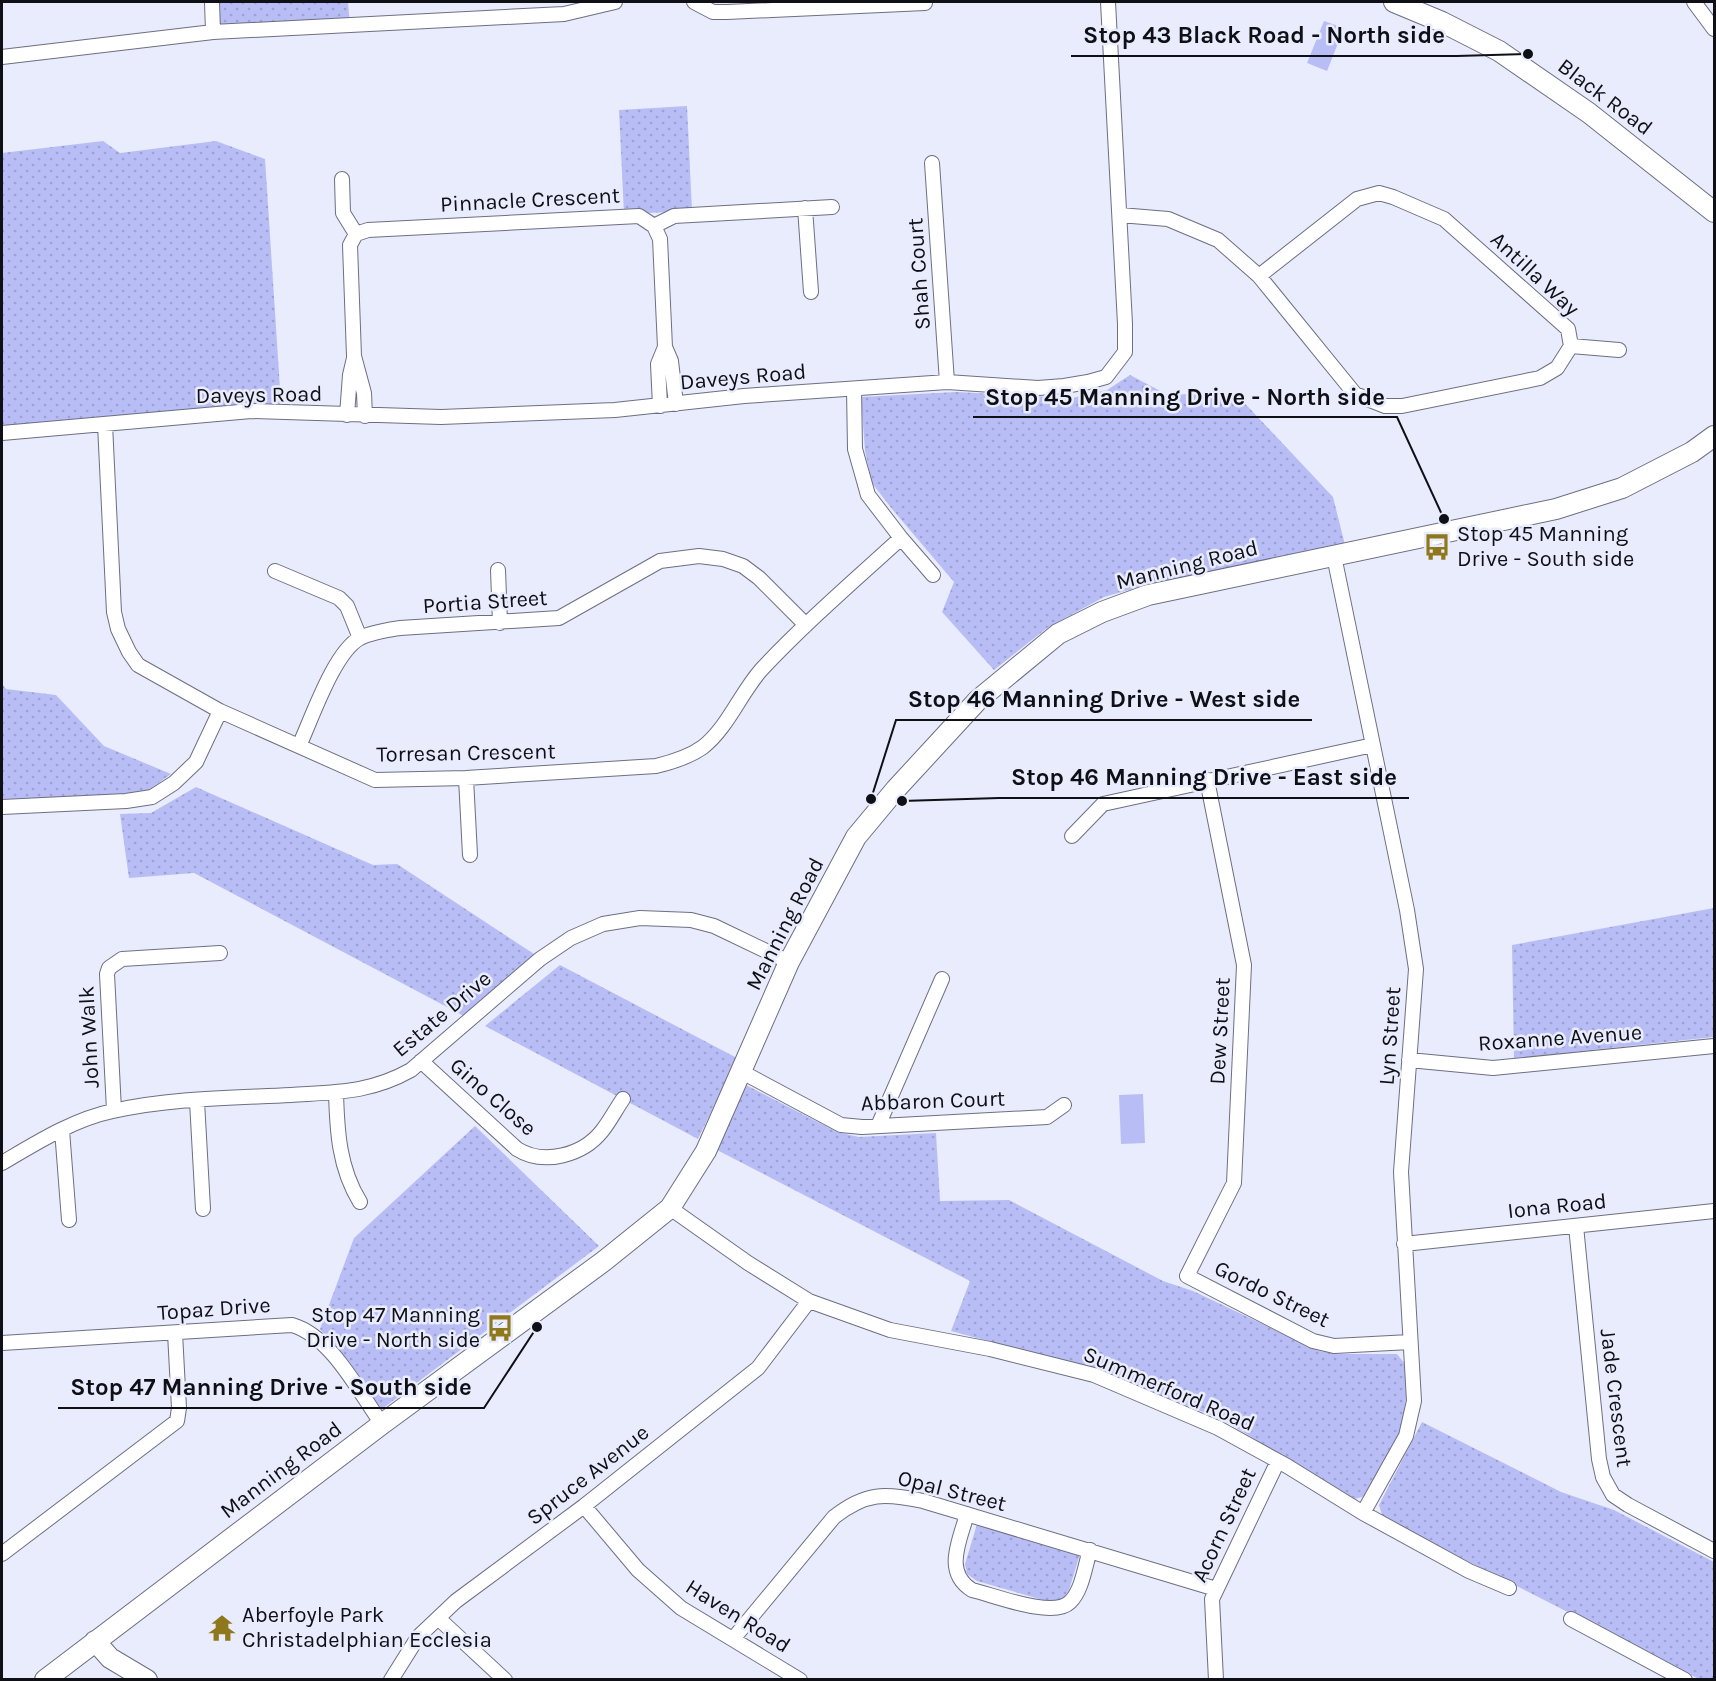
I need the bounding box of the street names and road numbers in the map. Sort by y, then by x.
street label: Black Road [1553,53,1657,141]
street label: Pinnacle Crescent [439,182,621,218]
street label: Shah Court [902,217,936,331]
street label: Antilla Way [1485,226,1585,322]
street label: Daveys Road [679,359,807,395]
street label: Daveys Road [195,381,323,409]
street label: Manning Road [1113,535,1261,595]
street label: Portia Street [422,585,548,619]
street label: Torresan Crescent [376,738,556,768]
street label: Manning Road [740,853,830,995]
street label: Estate Drive [387,965,497,1063]
street label: Dew Street [1204,977,1236,1085]
street label: John Walk [73,985,105,1089]
street label: Lyn Street [1374,986,1406,1086]
street label: Roxanne Avenue [1477,1019,1643,1057]
street label: Gino Close [445,1052,541,1142]
street label: Abbaron Court [860,1085,1006,1117]
street label: Iona Road [1506,1188,1608,1224]
street label: Gordo Street [1210,1255,1334,1333]
street label: Topaz Drive [157,1292,271,1326]
street label: Jade Crescent [1595,1327,1637,1469]
street label: Summerford Road [1079,1341,1259,1437]
street label: Manning Road [215,1416,347,1524]
street label: Spruce Avenue [522,1419,654,1531]
street label: Acorn Street [1186,1464,1262,1586]
street label: Opal Street [895,1465,1009,1517]
street label: Haven Road [681,1574,795,1658]

